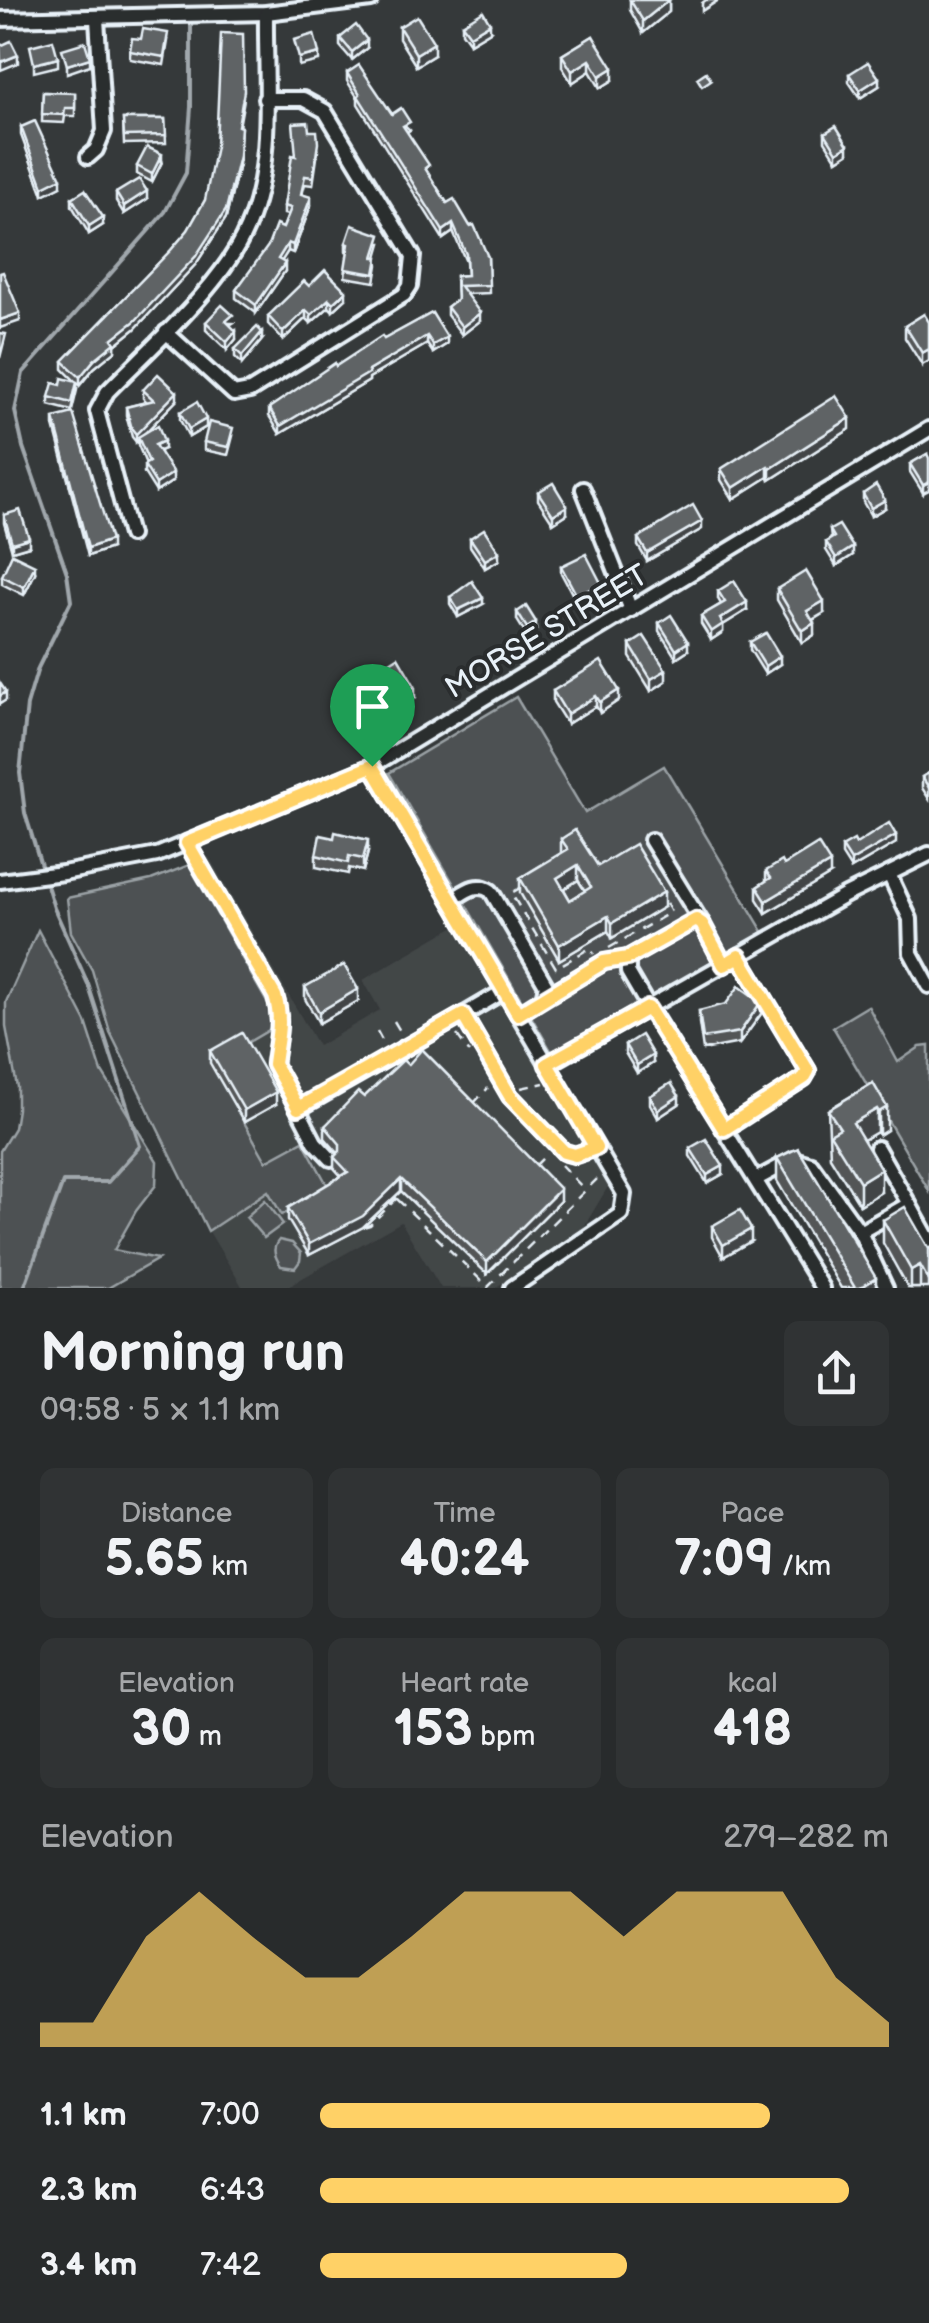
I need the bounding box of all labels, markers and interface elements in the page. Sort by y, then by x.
street label: MORSE STREET [439,557,655,707]
pin [330,664,415,767]
icon: arrive [345,679,400,734]
text: Morning run [40,1320,345,1387]
button: share [784,1321,889,1426]
text: 09:58 · 5 × 1.1 km [40,1391,280,1430]
text: Distance [121,1497,232,1530]
text: Time [433,1497,496,1530]
text: Pace [721,1497,784,1530]
text: 5.65 [105,1530,204,1590]
text: 40:24 [399,1530,530,1590]
text: 7:09 [674,1530,774,1590]
text: km [204,1550,248,1583]
text: /km [774,1550,831,1583]
text: Elevation [118,1667,235,1700]
text: Heart rate [400,1667,529,1700]
text: kcal [727,1667,778,1700]
text: 30 [131,1700,191,1760]
text: 153 [394,1700,473,1760]
text: 418 [713,1700,792,1760]
text: m [191,1720,222,1753]
text: bpm [473,1720,535,1753]
text: Elevation [40,1818,173,1857]
text: 279–282 m [723,1818,889,1857]
text: 1.1 km [40,2096,127,2135]
text: 7:00 [200,2096,260,2135]
text: 2.3 km [40,2171,138,2210]
text: 6:43 [200,2171,265,2210]
text: 3.4 km [40,2246,137,2285]
text: 7:42 [200,2246,261,2285]

